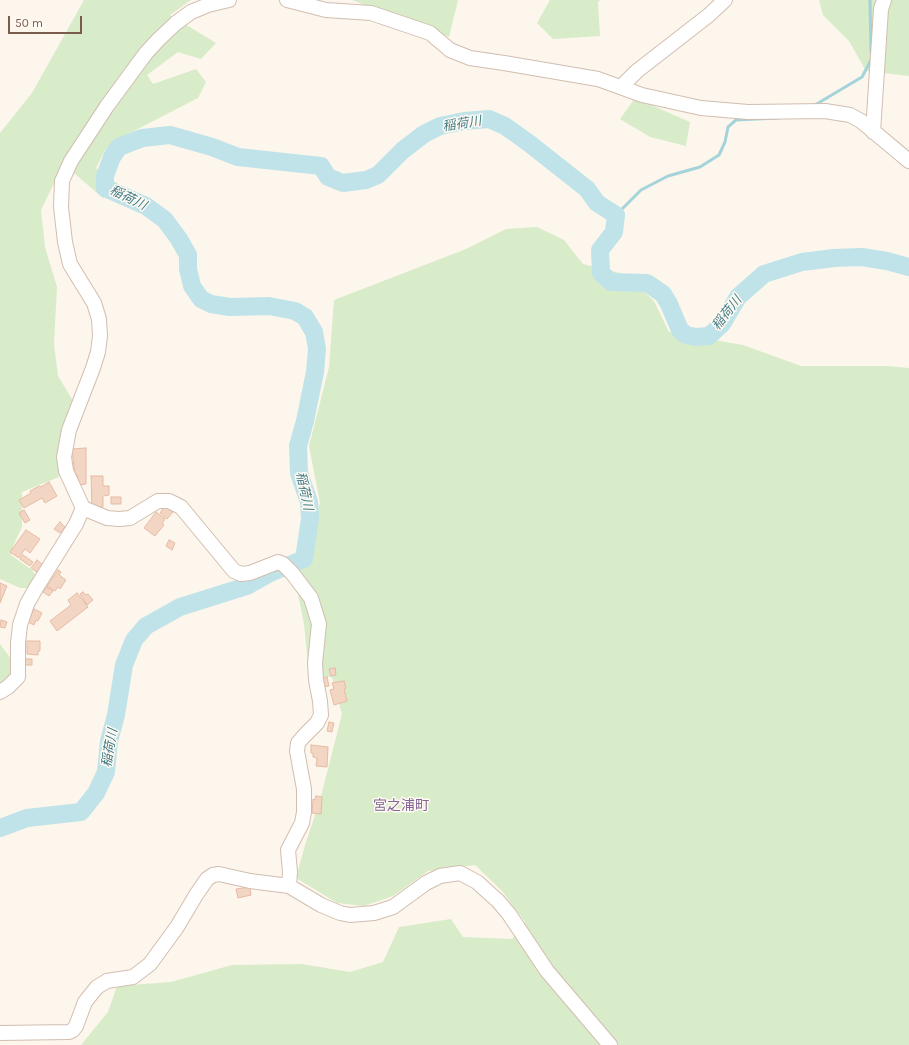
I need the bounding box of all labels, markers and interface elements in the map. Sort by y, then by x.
scale bar [10,8,84,34]
text: 50 m [15,16,43,30]
water label: 稲荷川 [442,113,482,135]
water label: 稲荷川 [107,182,149,214]
water label: 稲荷川 [709,293,745,333]
water label: 稲荷川 [292,470,316,512]
water label: 稲荷川 [99,727,121,769]
district label: 宮之浦町 [373,798,429,814]

